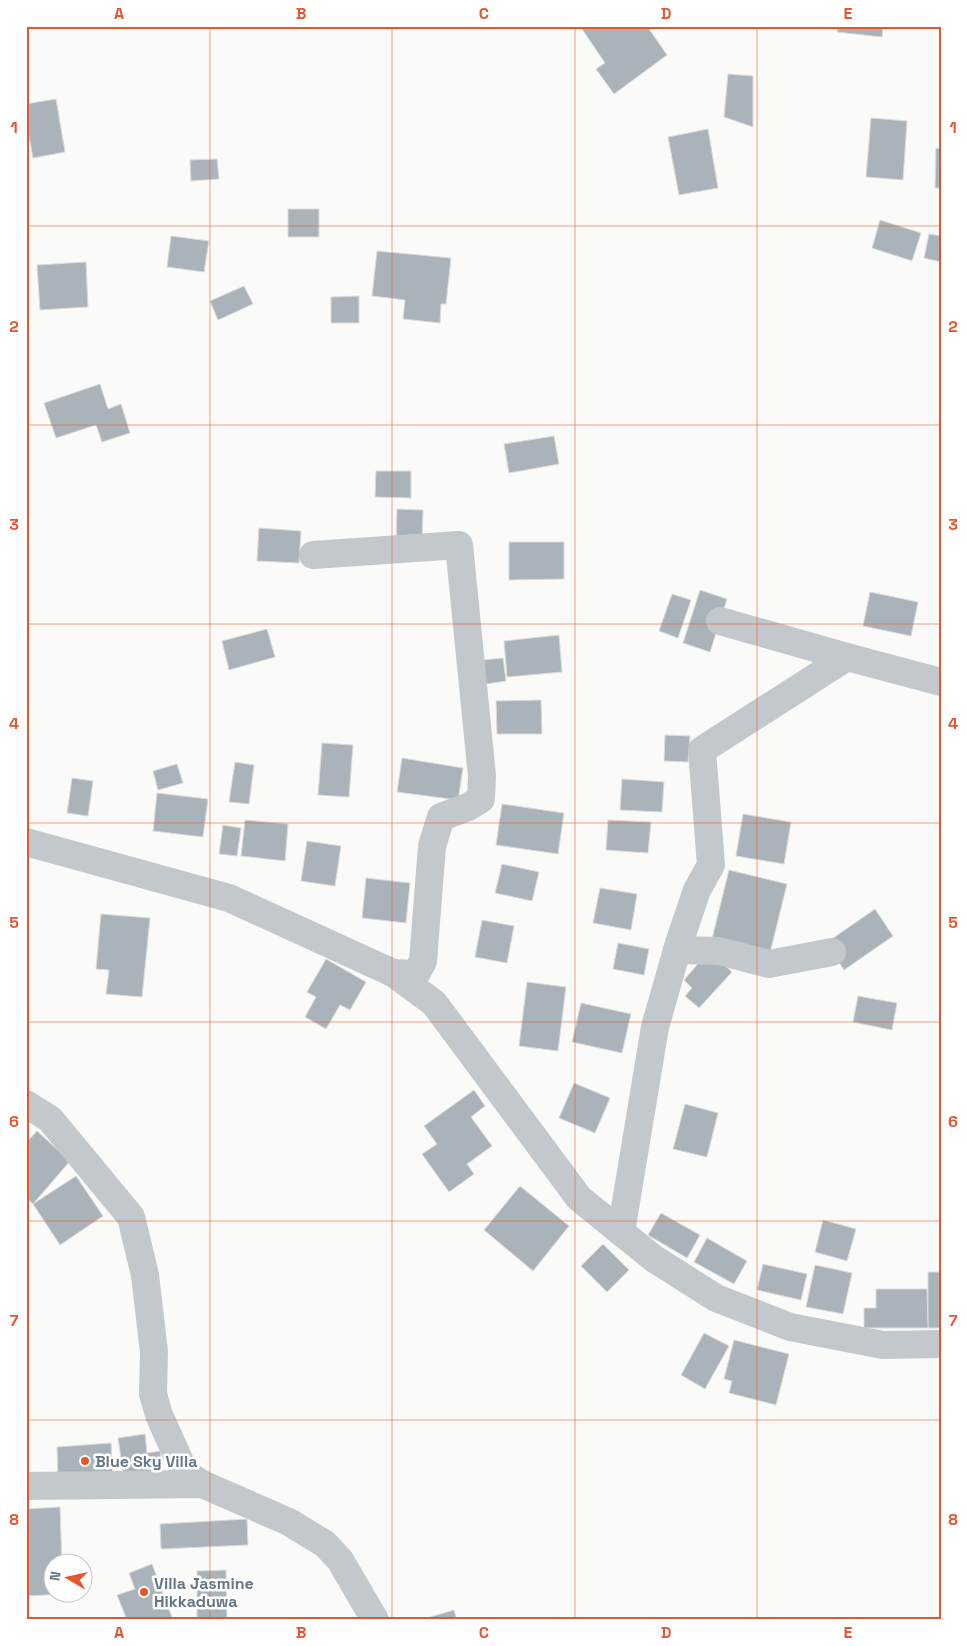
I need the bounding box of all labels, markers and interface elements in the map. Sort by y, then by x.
text: A [114,3,124,24]
text: B [296,3,306,24]
text: C [479,3,489,24]
text: D [661,3,671,24]
text: E [844,3,853,24]
text: 1 [10,117,18,138]
text: 1 [949,117,957,138]
text: 2 [9,316,19,337]
text: 2 [948,316,958,337]
text: 3 [9,514,19,535]
text: 3 [948,514,958,535]
text: 4 [9,713,19,734]
text: 4 [948,713,958,734]
text: 5 [9,912,19,933]
text: 5 [948,912,958,933]
text: 6 [9,1111,19,1132]
text: 6 [948,1111,958,1132]
text: 7 [10,1310,19,1331]
text: 7 [949,1310,958,1331]
place label: Blue Sky Villa [95,1451,197,1472]
marker: Blue Sky Villa [79,1455,91,1467]
text: 8 [9,1509,19,1530]
text: 8 [948,1509,958,1530]
north arrow [42,1554,92,1604]
text: N [46,1570,65,1582]
place label: Villa Jasmine Hikkaduwa [154,1573,254,1612]
marker: Villa Jasmine Hikkaduwa [138,1586,150,1598]
text: A [114,1622,124,1643]
text: B [296,1622,306,1643]
text: C [479,1622,489,1643]
text: D [661,1622,671,1643]
text: E [844,1622,853,1643]

